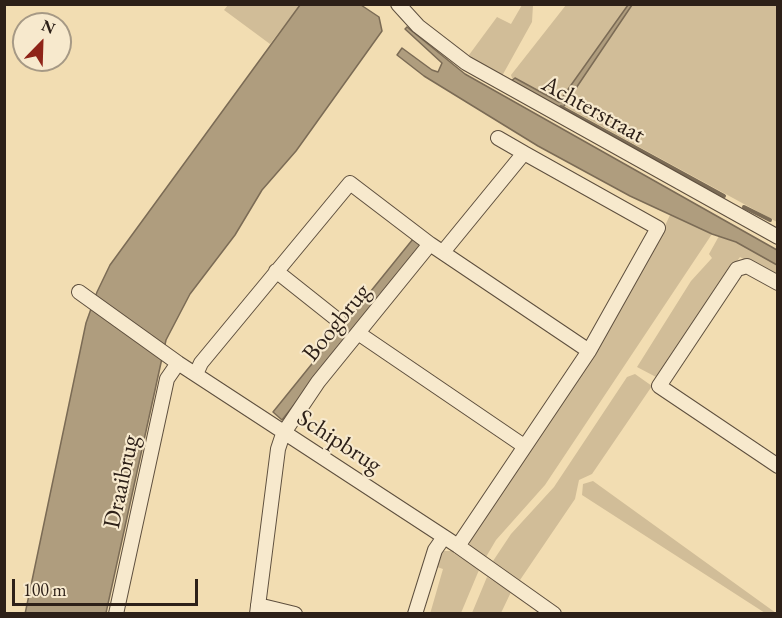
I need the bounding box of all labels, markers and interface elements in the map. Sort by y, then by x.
north arrow [12,12,72,72]
text: N [38,15,59,39]
street label: Achterstraat [536,70,650,150]
street label: Boogbrug [297,278,377,368]
street label: Schipbrug [291,404,387,480]
street label: Draaibrug [98,433,146,531]
scale bar [15,567,201,605]
text: 100 m [23,578,67,601]

